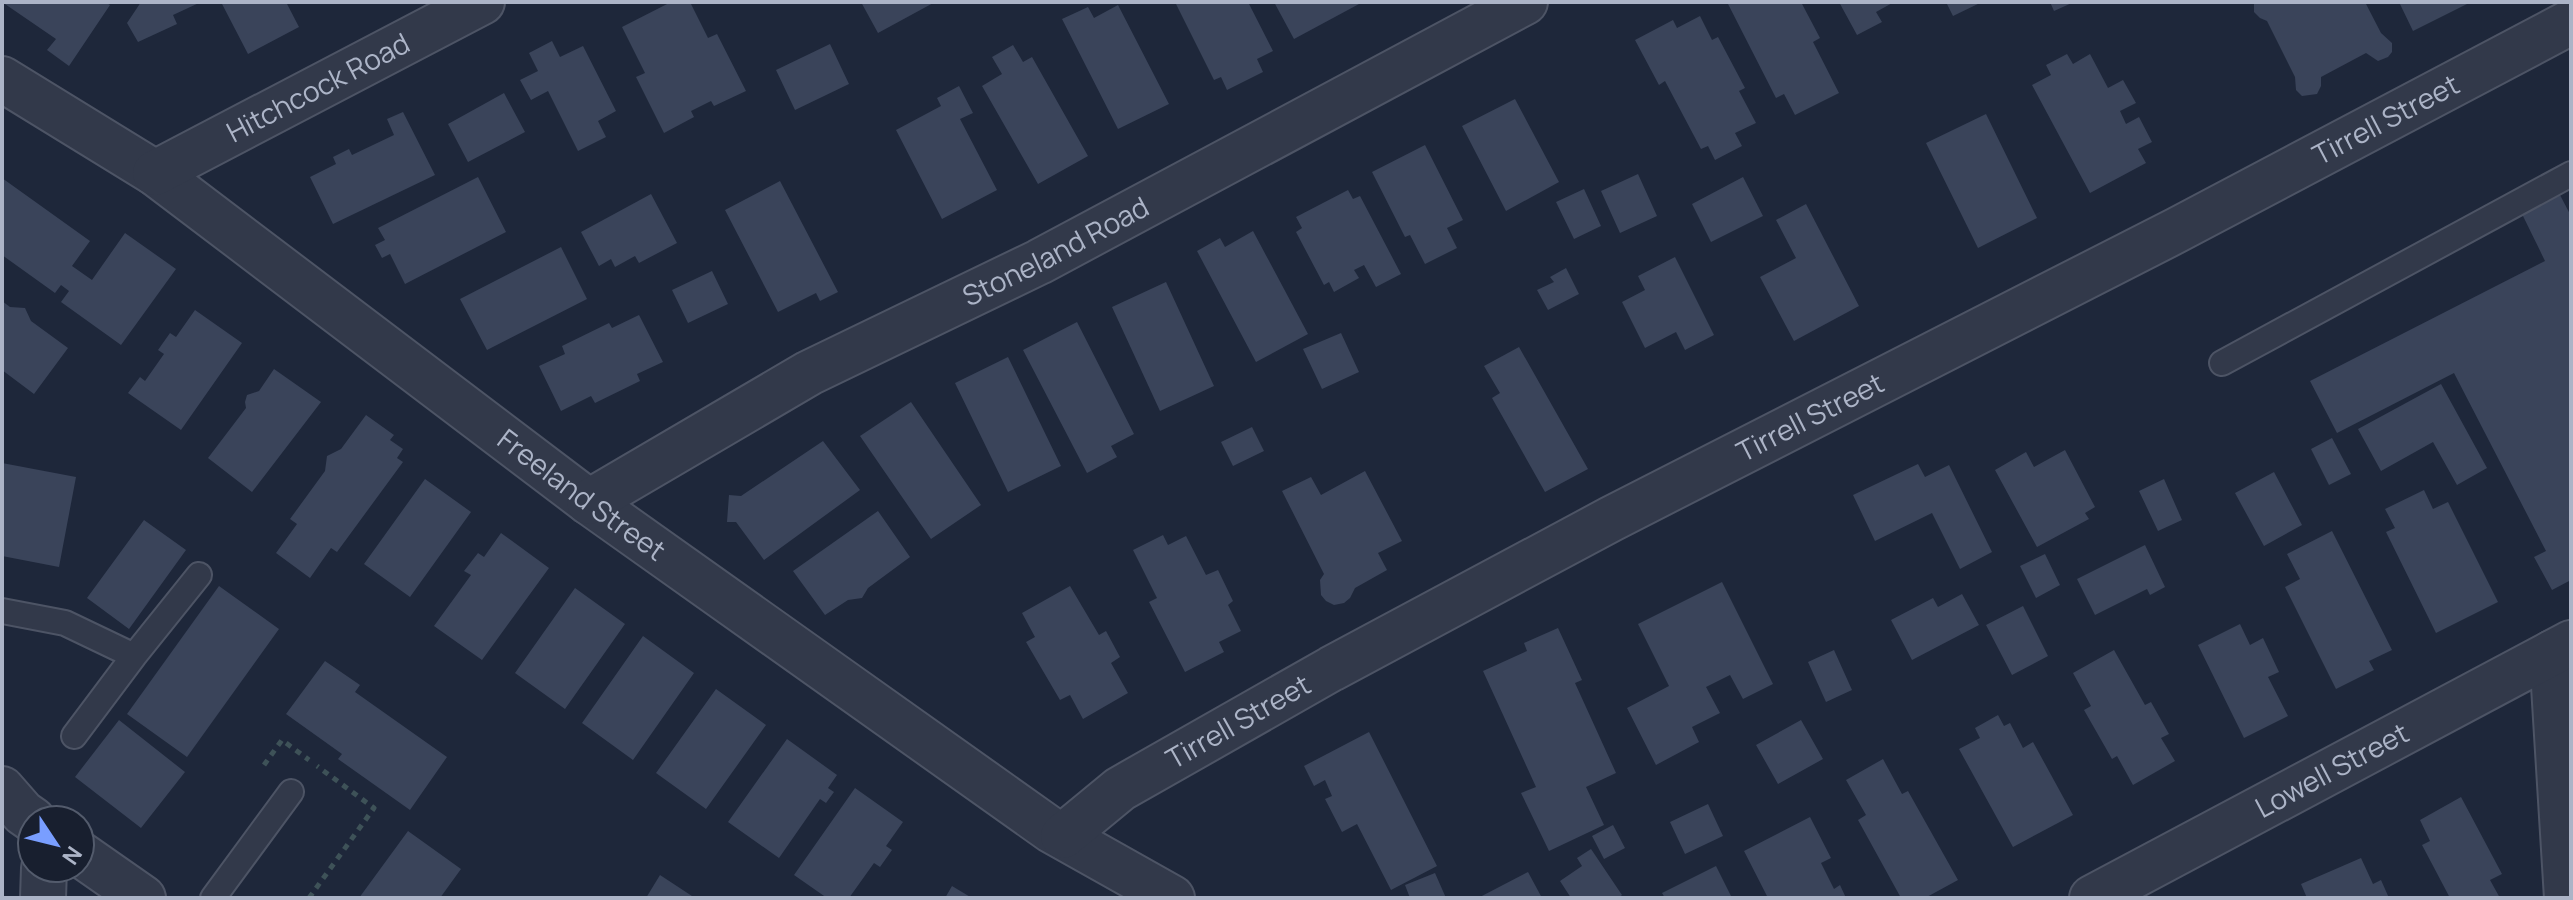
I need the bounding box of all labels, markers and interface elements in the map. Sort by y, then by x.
street label: Hitchcock Road [219,23,416,150]
street label: Tirrell Street [2306,65,2465,173]
street label: Stoneland Road [956,187,1155,314]
street label: Tirrell Street [1730,363,1890,470]
street label: Freeland Street [490,420,674,569]
street label: Tirrell Street [1159,665,1317,777]
street label: Lowell Street [2248,713,2415,826]
north arrow [16,804,96,884]
text: N [56,840,89,871]

